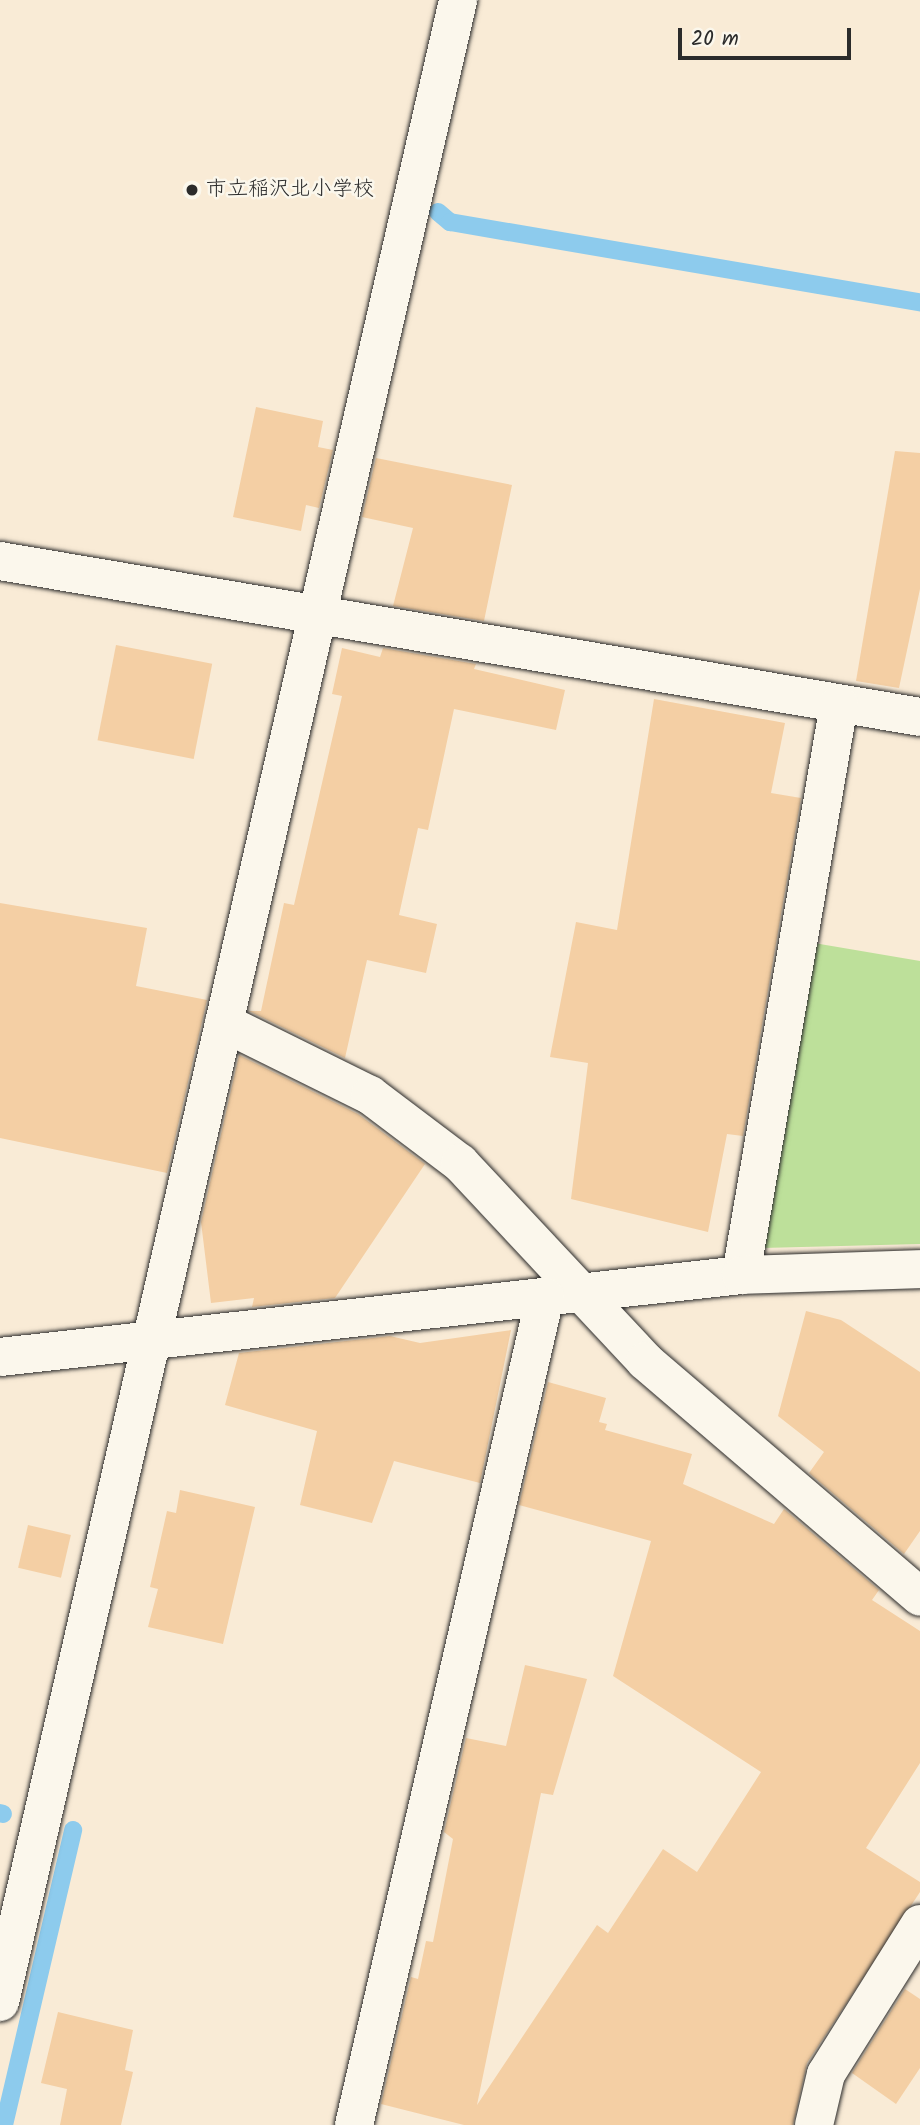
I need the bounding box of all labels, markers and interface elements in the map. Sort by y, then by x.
scale bar [682,14,855,58]
text: 20 m [691,23,739,56]
place label: 市立稲沢北小学校 [206,177,374,203]
marker: 市立稲沢北小学校 [184,182,200,198]

